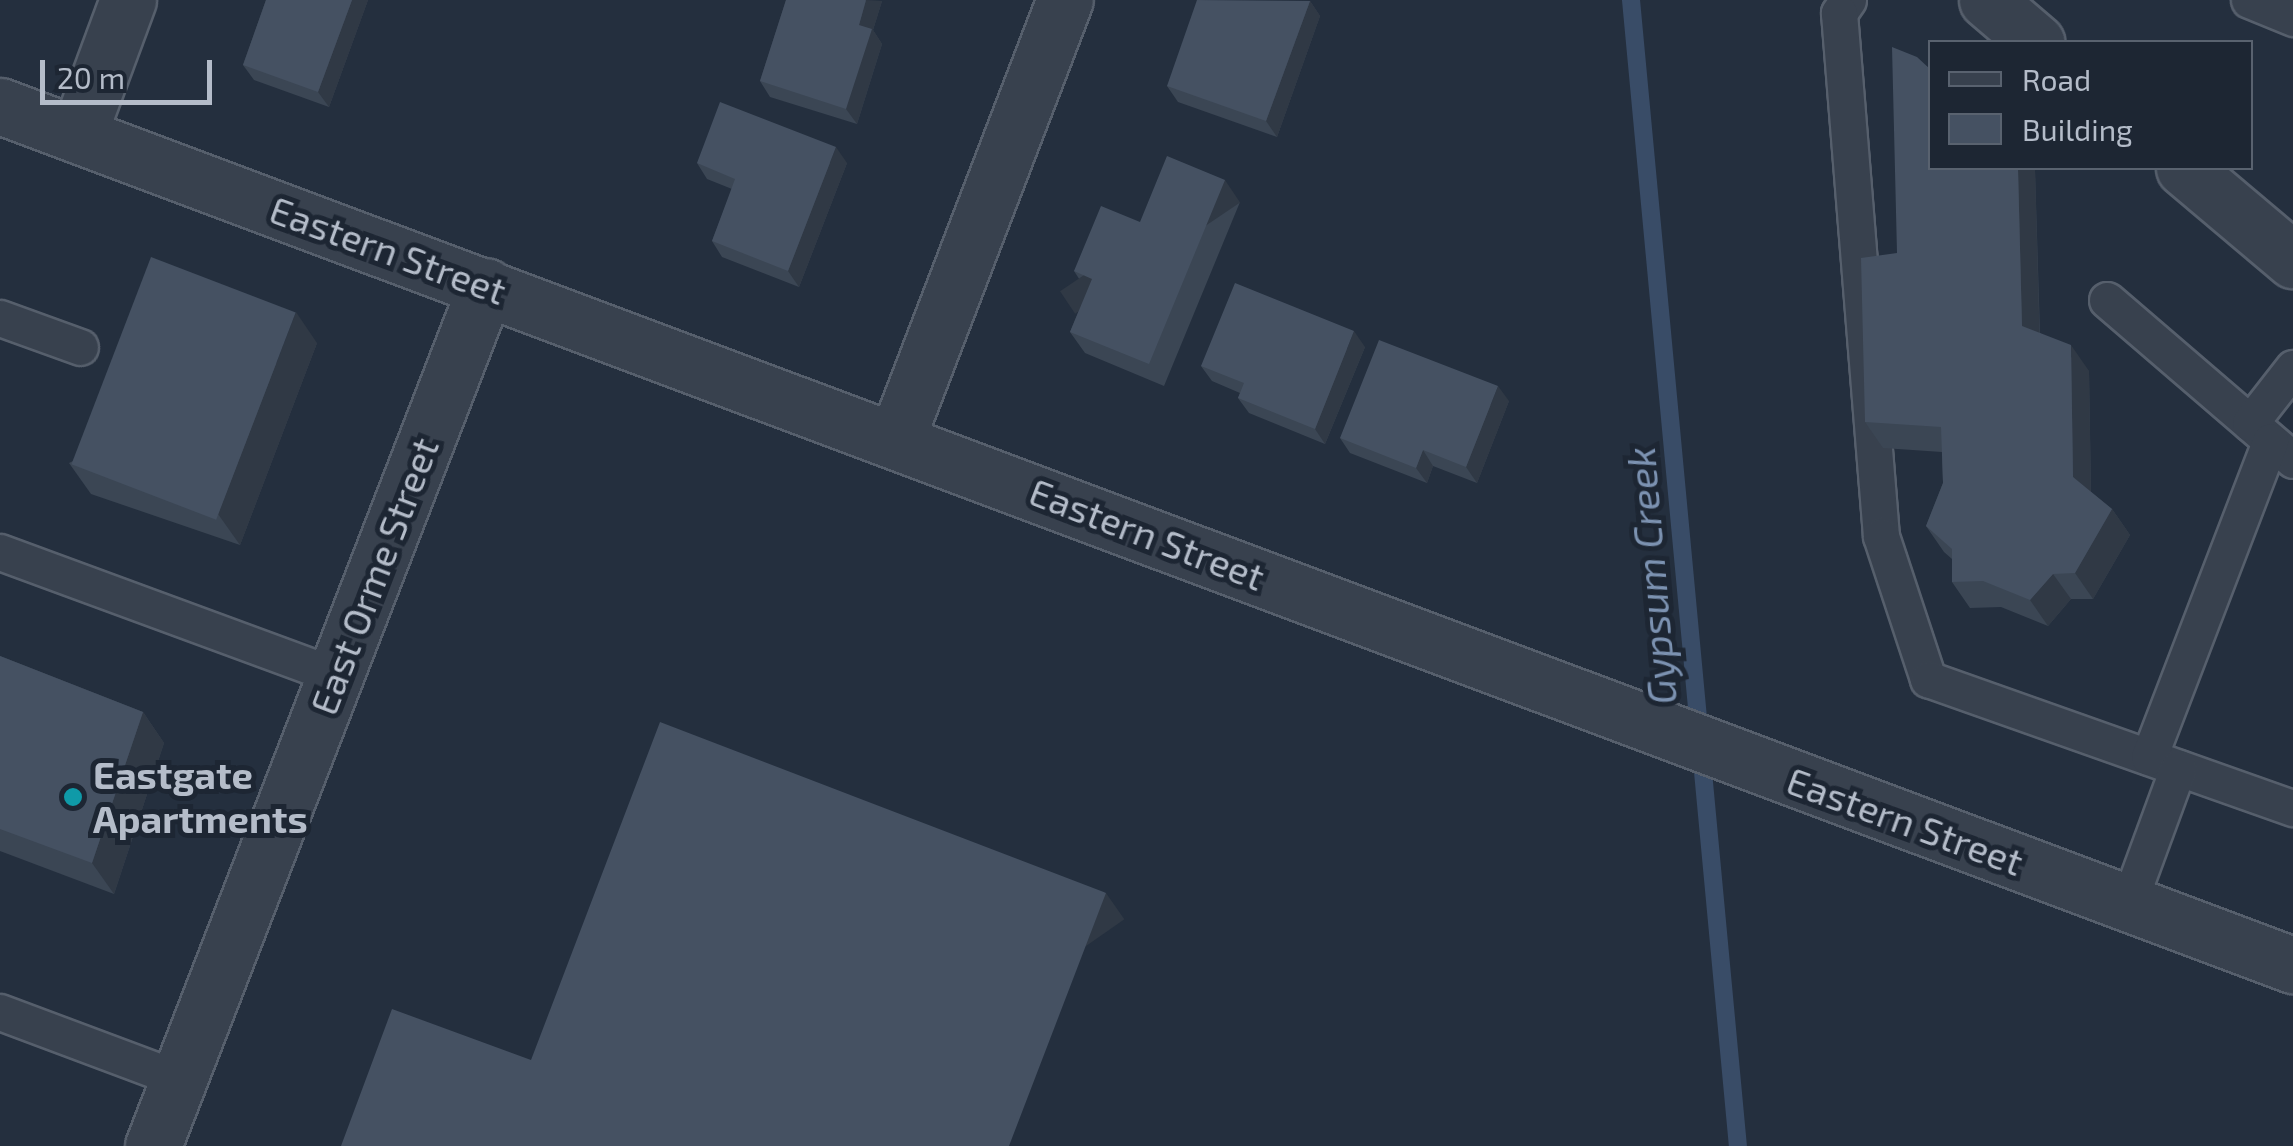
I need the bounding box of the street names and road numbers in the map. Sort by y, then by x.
street label: Eastern Street [264,186,512,314]
street label: East Orme Street [300,431,448,721]
street label: Eastern Street [1023,468,1271,600]
street label: Eastern Street [1781,757,2029,885]

